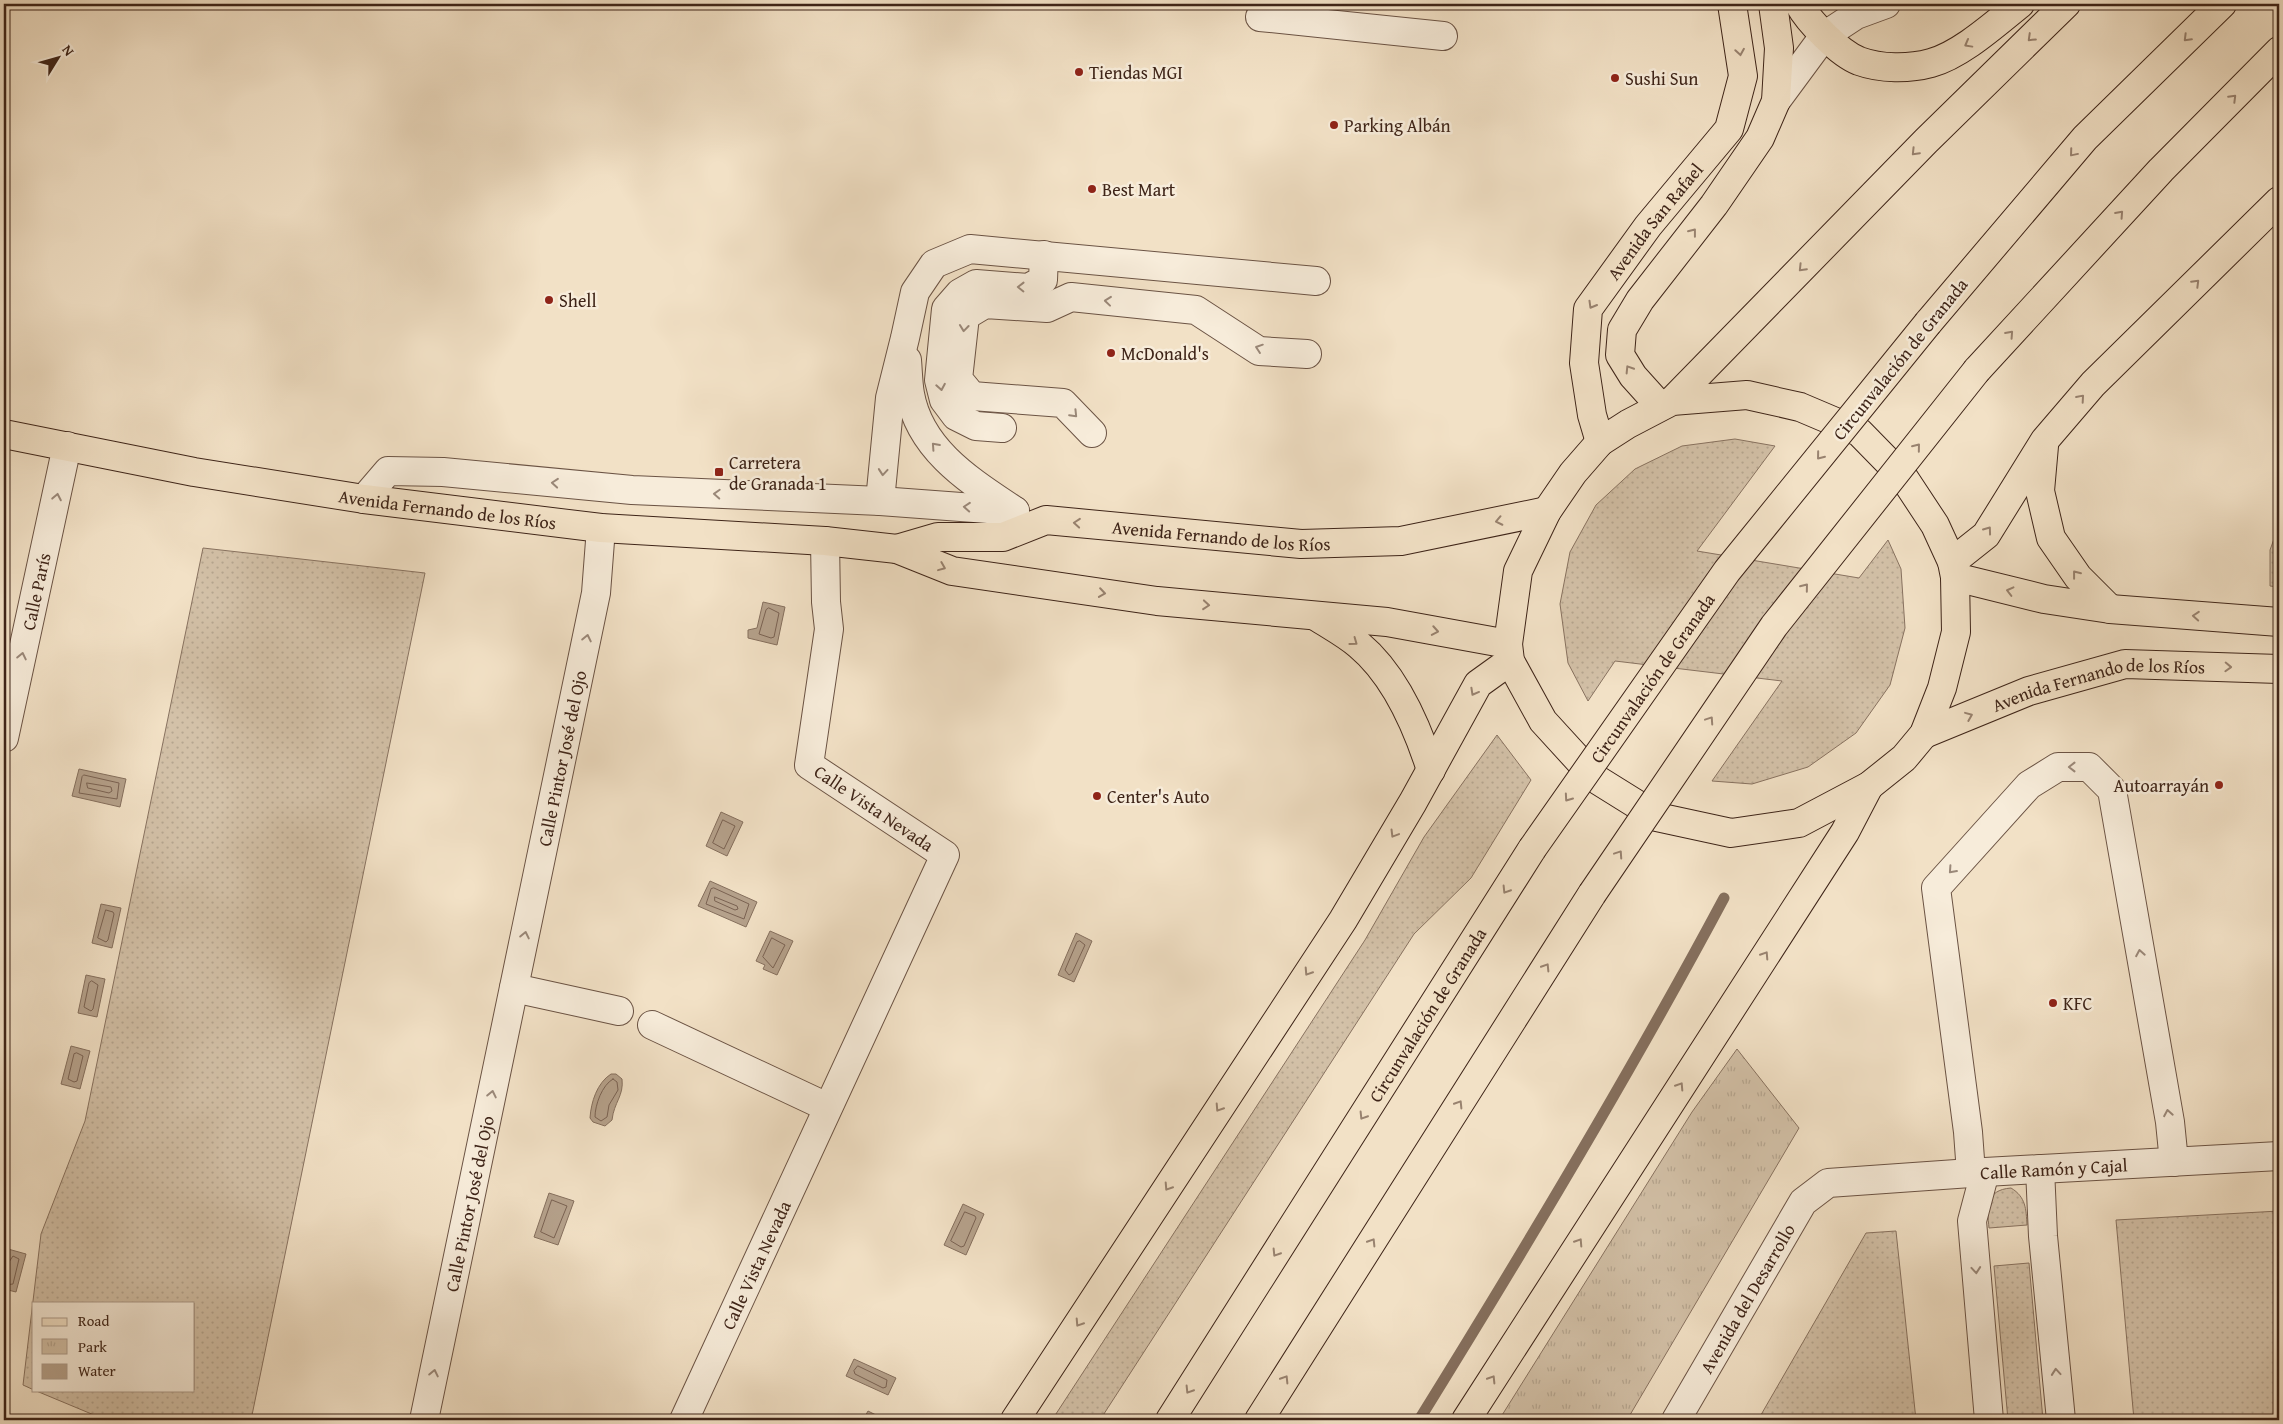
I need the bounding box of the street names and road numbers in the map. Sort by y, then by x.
street label: Avenida San Rafael [1600,157,1709,285]
street label: Circunvalación de Granada [1826,272,1974,446]
street label: Avenida Fernando de los Ríos [337,482,558,536]
street label: Avenida Fernando de los Ríos [1111,513,1331,558]
street label: Calle París [14,550,57,633]
street label: Circunvalación de Granada [1583,587,1721,768]
street label: Avenida Fernando de los Ríos [1988,651,2206,718]
street label: Calle Pintor José del Ojo [530,668,593,849]
street label: Calle Vista Nevada [809,758,940,858]
street label: Circunvalación de Granada [1362,922,1493,1107]
street label: Calle Pintor José del Ojo [438,1113,500,1294]
street label: Calle Ramón y Cajal [1979,1151,2128,1186]
street label: Calle Vista Nevada [714,1195,797,1334]
street label: Avenida del Desarrollo [1693,1218,1801,1378]

